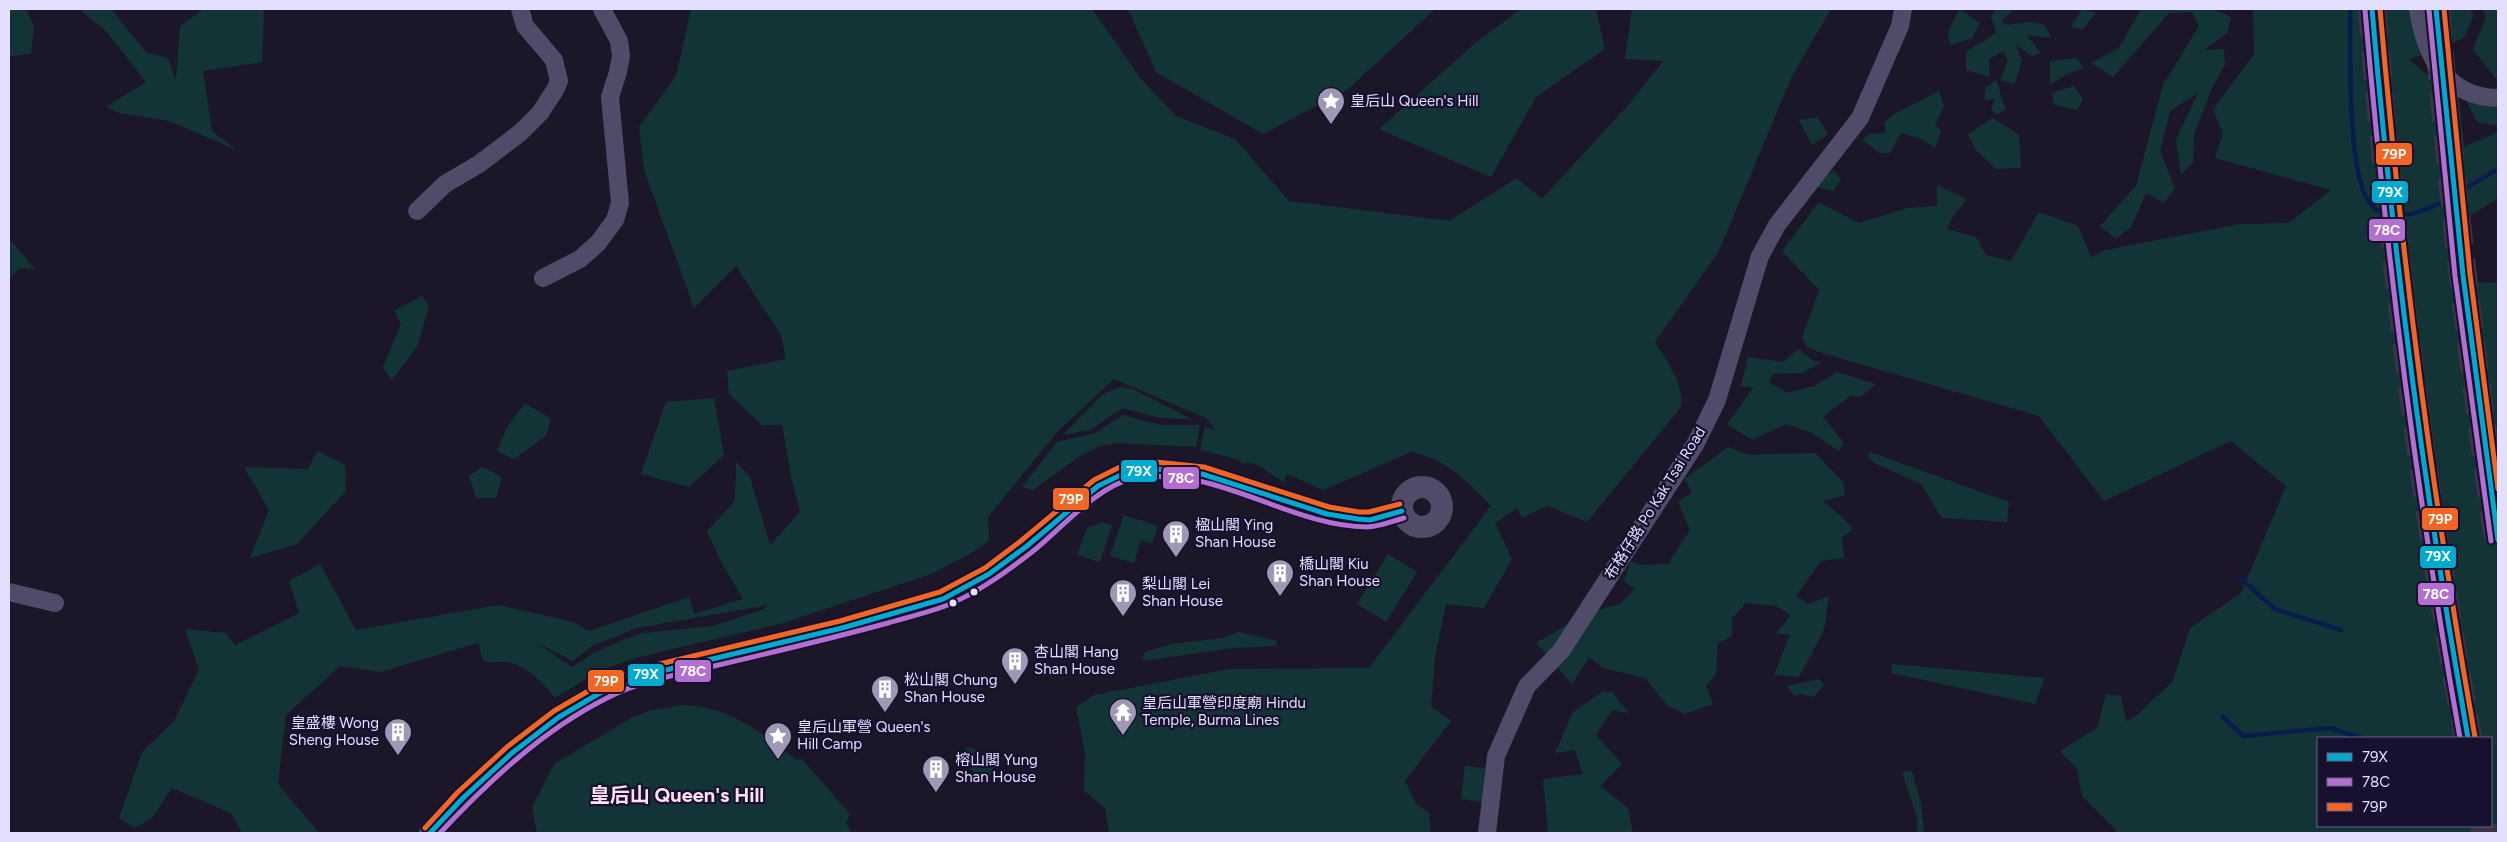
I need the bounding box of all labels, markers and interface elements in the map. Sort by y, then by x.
place icon: 皇后山 Queen's Hill [1316,86,1346,125]
place label: 皇后山 Queen's Hill [1350,92,1479,110]
line badge: 79P [2375,142,2413,166]
text: 79P [2382,146,2407,163]
line badge: 79X [2371,180,2409,204]
text: 79X [2377,184,2403,201]
line badge: 78C [2368,218,2406,242]
text: 78C [2374,222,2400,239]
street label: 布格仔路 Po Kak Tsai Road [1601,423,1709,583]
line badge: 79X [1120,459,1158,483]
text: 79X [1126,463,1152,480]
line badge: 78C [1162,466,1200,490]
text: 78C [1168,470,1194,487]
line badge: 79P [1052,487,1090,511]
text: 79P [1059,491,1084,508]
line badge: 79P [2421,507,2459,531]
text: 79P [2428,511,2453,528]
place label: 楹山閣 Ying Shan House [1195,516,1276,551]
building icon: 楹山閣 Ying Shan House [1161,519,1191,558]
line badge: 79X [2419,545,2457,569]
text: 79X [2425,548,2451,565]
place label: 橋山閣 Kiu Shan House [1299,555,1380,590]
building icon: 橋山閣 Kiu Shan House [1265,558,1295,597]
place label: 梨山閣 Lei Shan House [1142,575,1223,610]
building icon: 梨山閣 Lei Shan House [1108,578,1138,617]
line badge: 78C [2417,582,2455,606]
text: 78C [2423,586,2449,603]
unlabelled marker [969,587,979,597]
unlabelled marker [948,598,958,608]
place label: 杏山閣 Hang Shan House [1034,643,1119,678]
building icon: 杏山閣 Hang Shan House [1000,646,1030,685]
line badge: 78C [674,659,712,683]
line badge: 79X [627,663,665,687]
text: 78C [680,663,706,680]
text: 79X [633,666,659,683]
line badge: 79P [587,669,625,693]
place label: 松山閣 Chung Shan House [904,671,997,706]
text: 79P [594,673,619,690]
building icon: 松山閣 Chung Shan House [870,674,900,713]
place label: 皇后山軍營印度廟 Hindu Temple, Burma Lines [1142,694,1306,729]
temple icon: 皇后山軍營印度廟 Hindu Temple, Burma Lines [1108,697,1138,736]
place label: 皇盛樓 Wong Sheng House [289,714,379,749]
building icon: 皇盛樓 Wong Sheng House [383,717,413,756]
place label: 皇后山軍營 Queen's Hill Camp [797,718,931,753]
place icon: 皇后山軍營 Queen's Hill Camp [763,721,793,760]
legend [2317,737,2492,827]
text: 79X [2362,748,2389,766]
place label: 榕山閣 Yung Shan House [955,751,1038,786]
building icon: 榕山閣 Yung Shan House [921,754,951,793]
text: 78C [2362,773,2390,791]
district label: 皇后山 Queen's Hill [590,783,764,807]
text: 79P [2362,798,2388,816]

